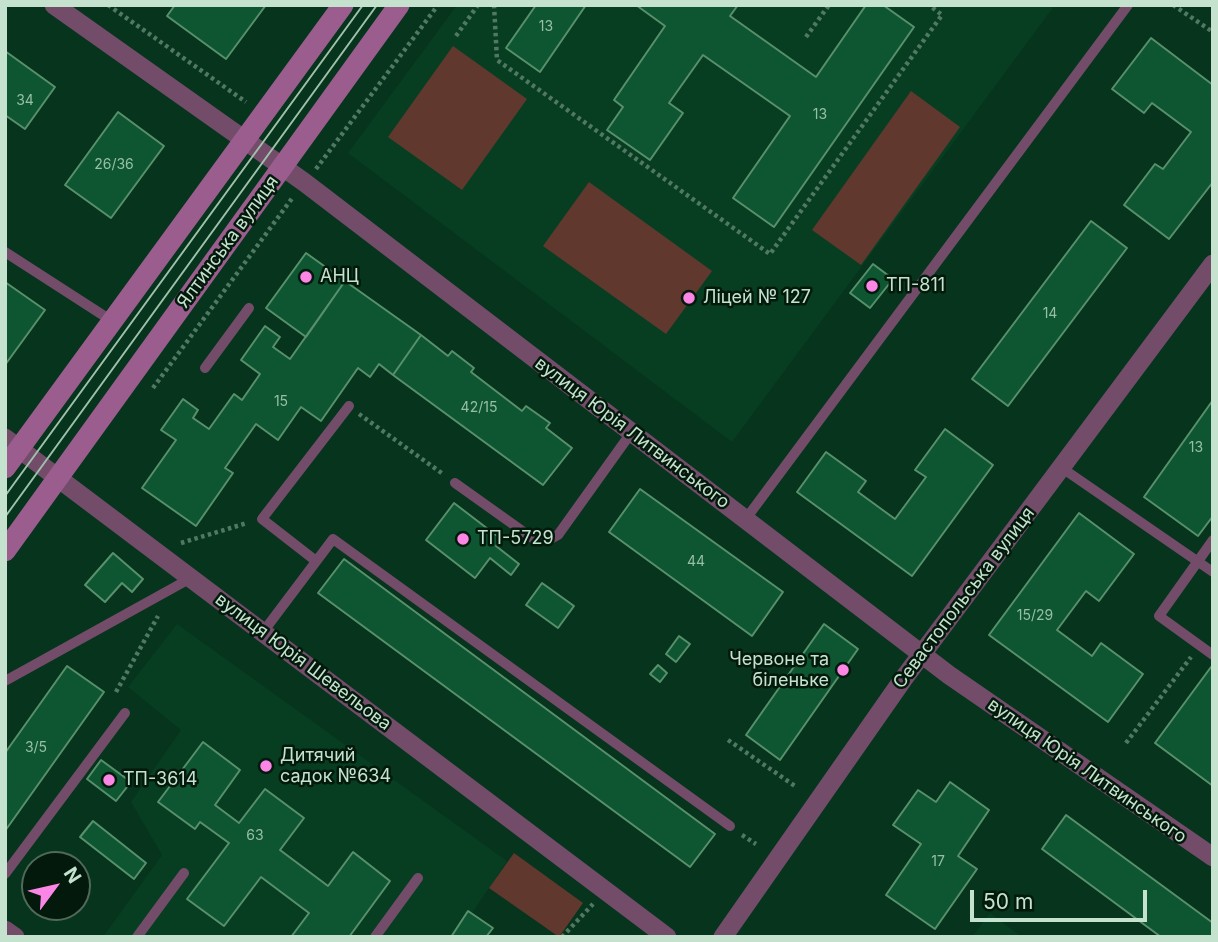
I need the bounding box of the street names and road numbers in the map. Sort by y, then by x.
street label: Ялтинська вулиця [173,172,283,312]
street label: вулиця Юрія Литвинського [530,353,734,513]
street label: Севастопольська вулиця [889,503,1039,693]
street label: вулиця Юрія Шевельова [211,589,395,735]
street label: вулиця Юрія Литвинського [983,694,1191,848]

